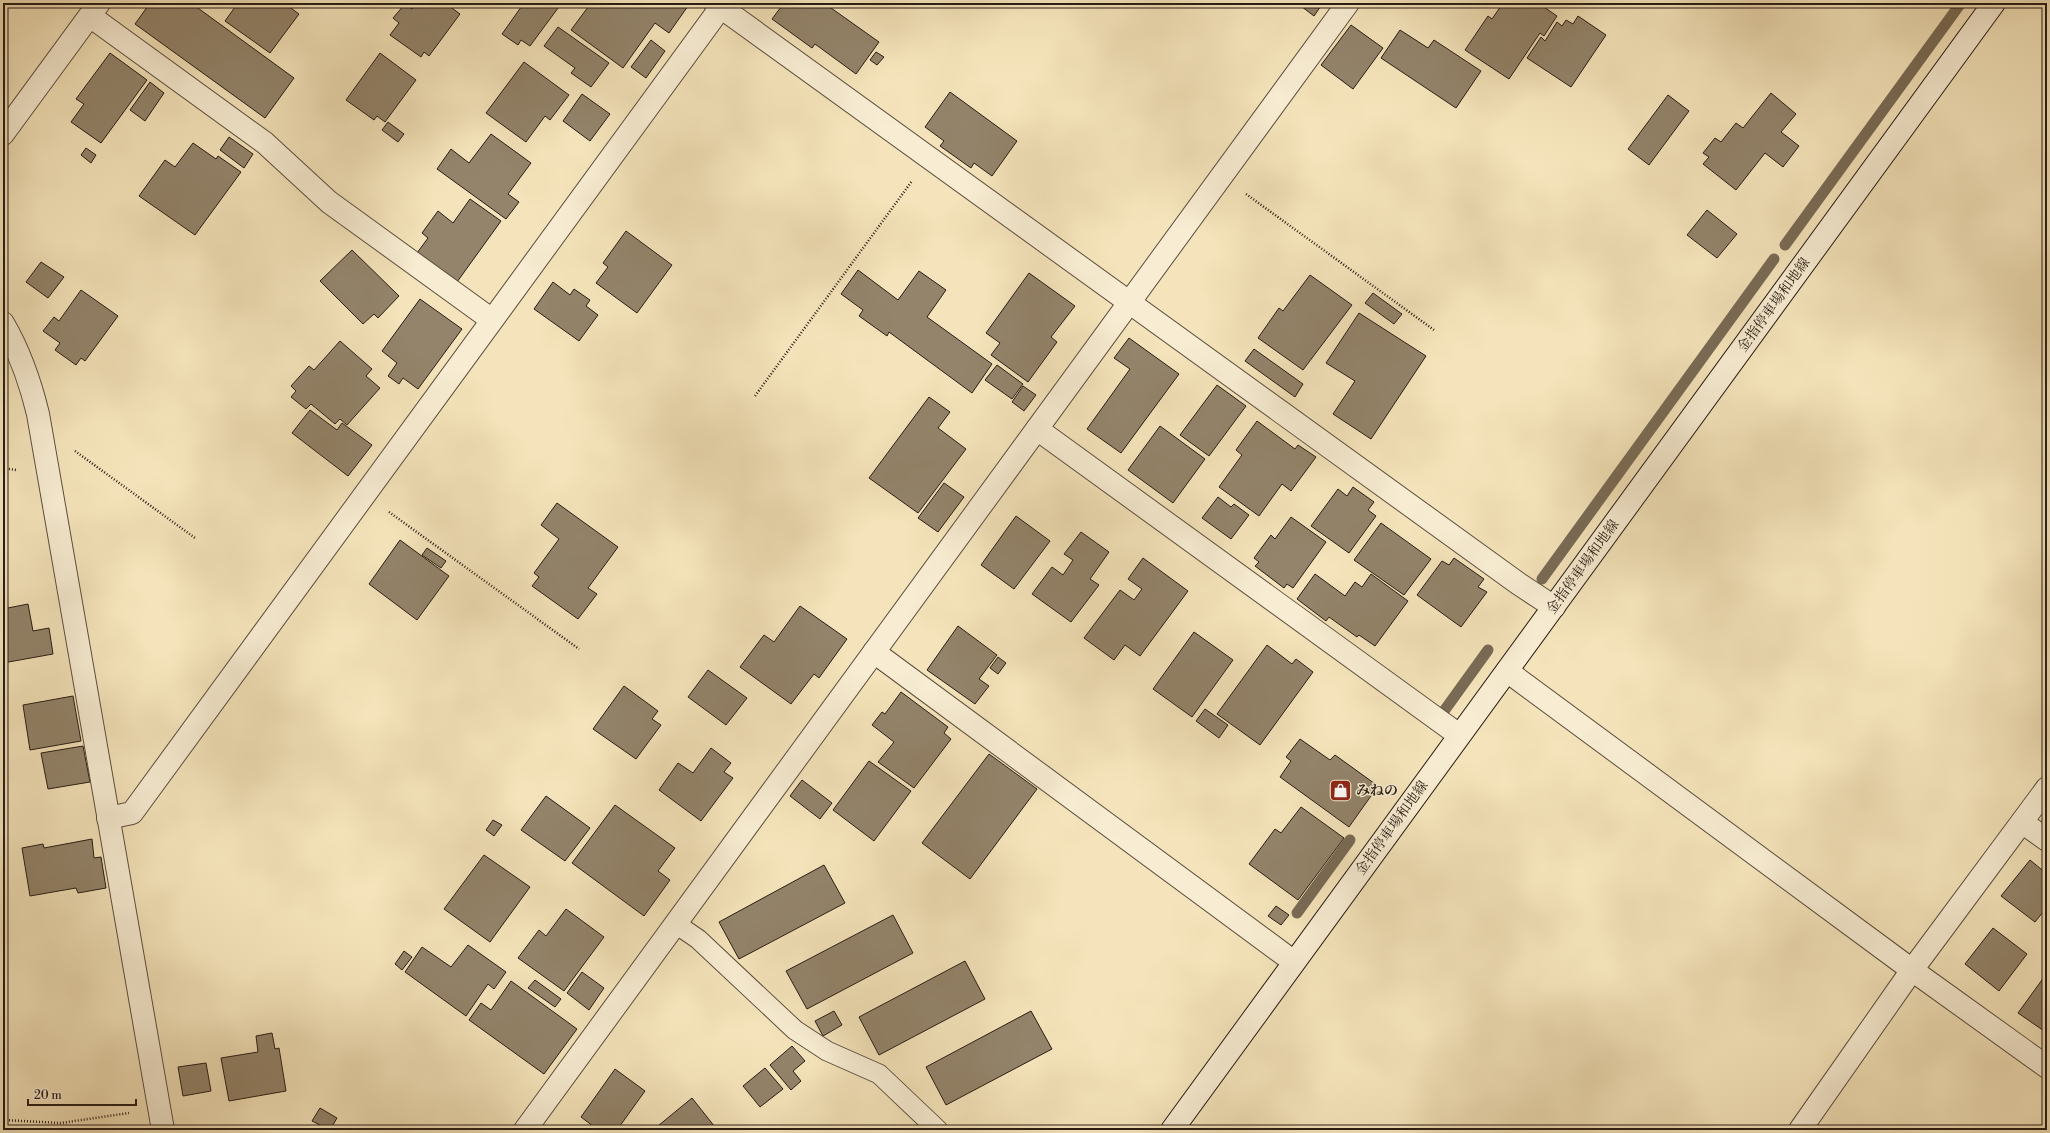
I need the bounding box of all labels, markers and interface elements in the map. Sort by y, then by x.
street label: 金指停車場和地線 [1734,254,1814,356]
street label: 金指停車場和地線 [1543,516,1623,618]
street label: 金指停車場和地線 [1352,777,1432,879]
shop icon: みねの [1328,778,1354,804]
place label: みねの [1356,782,1398,800]
scale bar [28,1081,136,1107]
text: 20 m [34,1088,62,1103]

